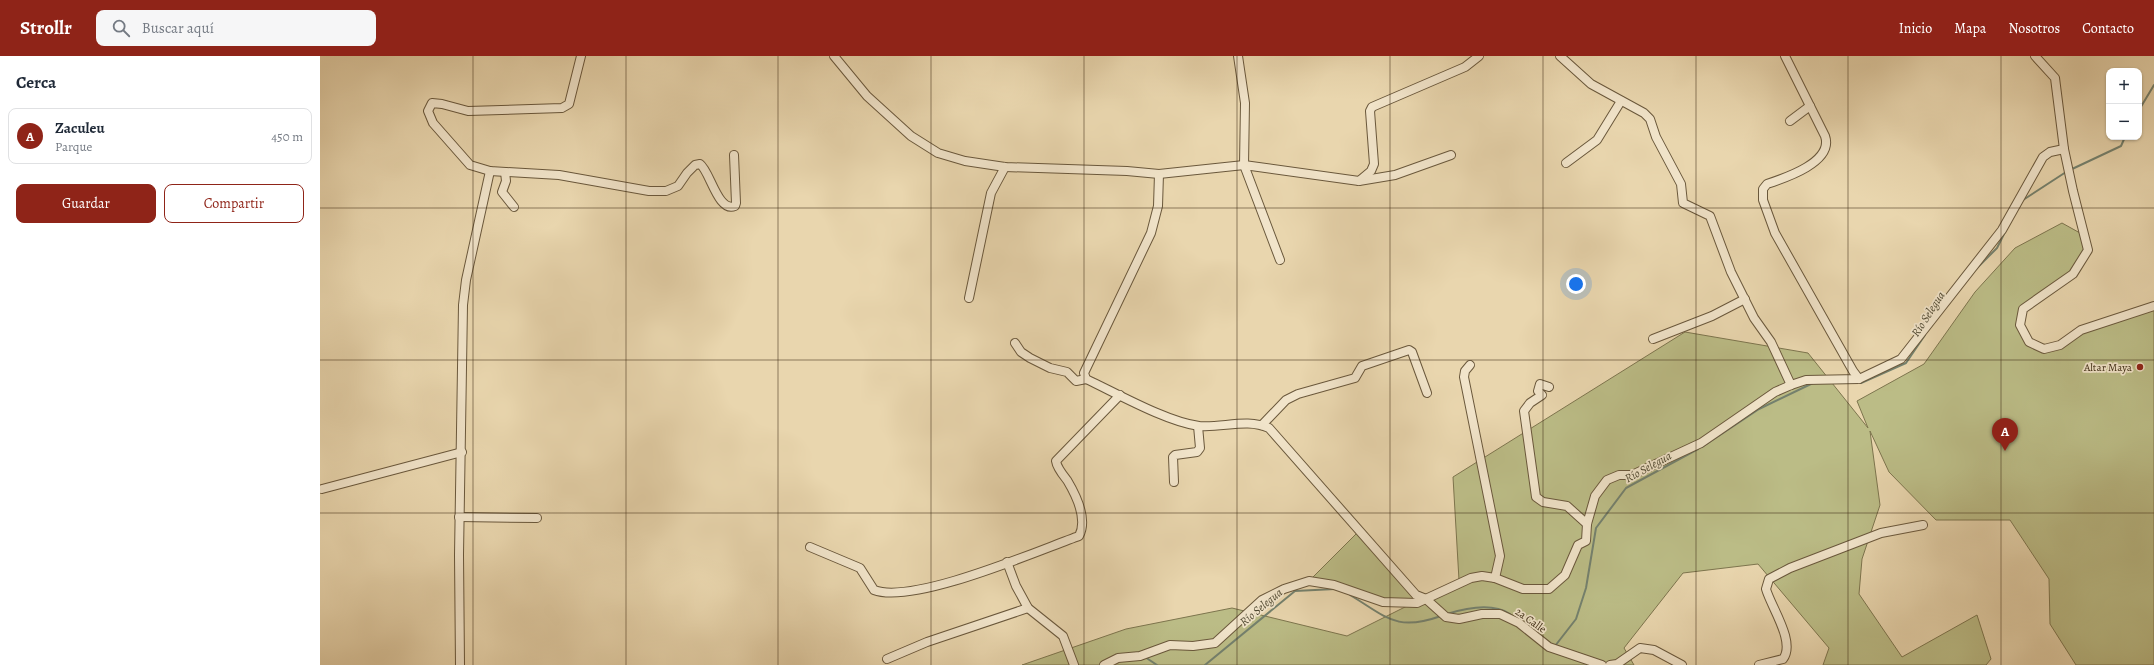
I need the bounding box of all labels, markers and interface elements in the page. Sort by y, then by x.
search box [96,10,376,46]
text: Strollr [20,15,72,41]
icon: search [110,17,132,39]
text: Buscar aquí [142,18,214,38]
text: Inicio [1899,19,1932,38]
text: Mapa [1954,19,1986,38]
text: Nosotros [2008,19,2060,38]
text: Contacto [2082,19,2134,38]
map controls [2106,68,2142,140]
button: + [2106,68,2142,104]
text: Cerca [16,71,56,94]
button: − [2106,104,2142,140]
text: Zaculeu [55,118,105,138]
text: A [26,128,34,145]
text: 450 m [271,128,303,145]
text: Parque [55,138,92,155]
button: Guardar [16,184,156,223]
button: Compartir [164,184,304,223]
your location [1566,274,1586,294]
water label: Río Selegua [1907,288,1949,340]
place label: Altar Maya [2083,360,2133,375]
marker: Altar Maya [2135,362,2145,372]
pin: A [1992,418,2018,451]
water label: Río Selegua [1622,447,1675,486]
water label: Río Selegua [1236,584,1286,630]
street label: 2a Calle [1512,604,1549,637]

